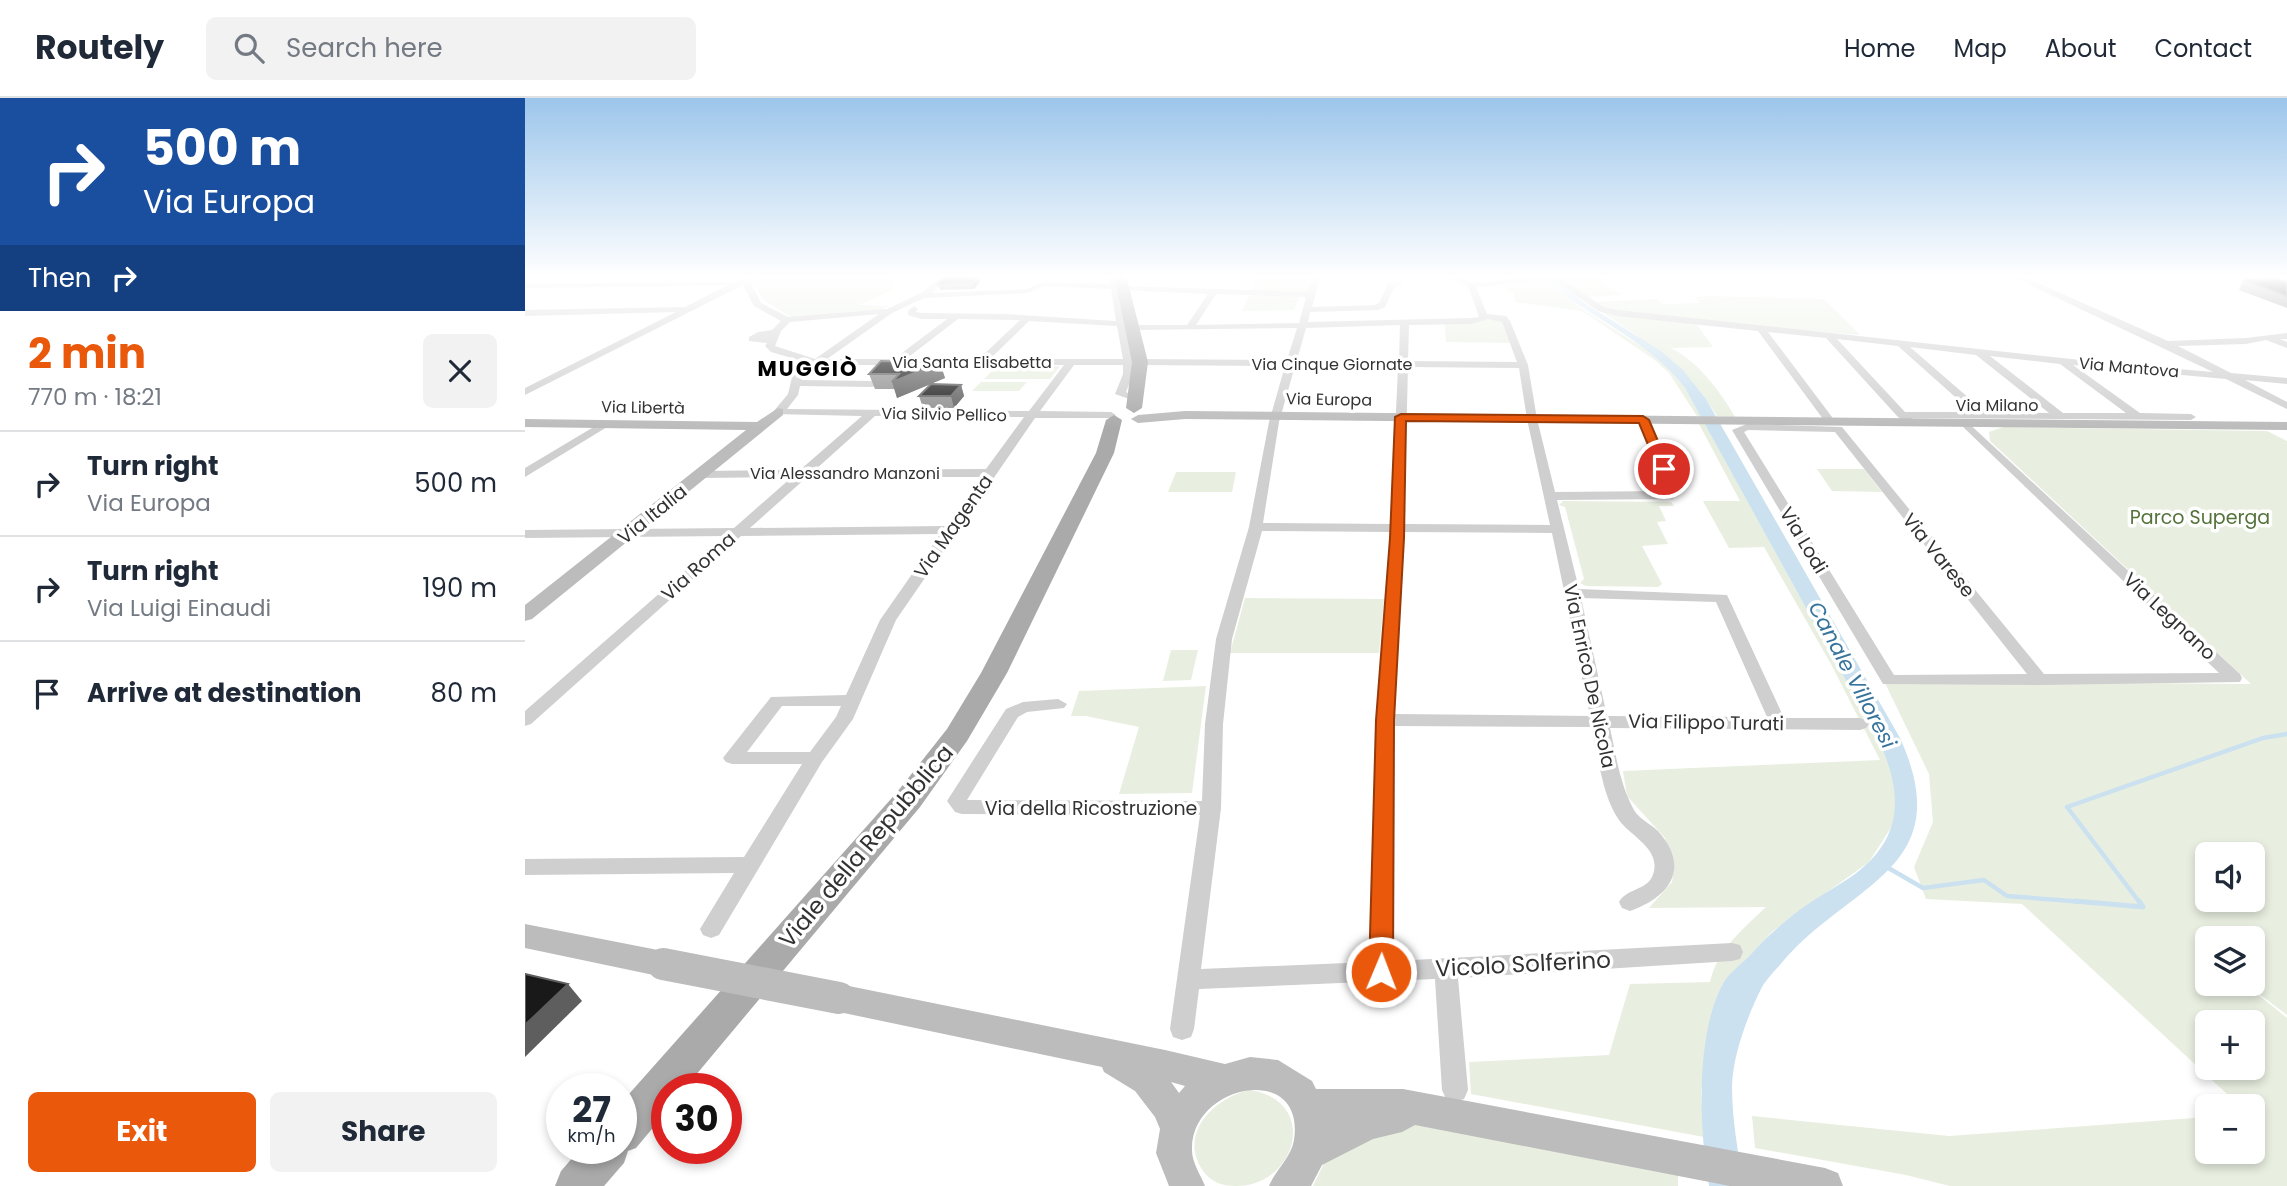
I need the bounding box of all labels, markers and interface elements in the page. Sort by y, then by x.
search box [206,17,696,80]
text: Routely [35,24,164,71]
icon: search [230,29,268,67]
text: Search here [286,30,443,66]
text: Home [1844,32,1916,65]
text: Map [1954,32,2007,65]
text: About [2045,32,2116,65]
text: Contact [2154,32,2252,65]
text: 500 m [143,114,301,182]
icon: right [28,126,119,217]
text: Via Europa [143,179,315,224]
icon: right [105,259,143,297]
text: Then [28,260,91,296]
text: 2 min [28,324,146,383]
button: close [423,334,497,408]
street label: Via Santa Elisabetta [892,351,1052,374]
street label: Via Mantova [2078,352,2180,383]
street label: Via Cinque Giornate [1251,353,1413,376]
district label: MUGGIÒ [758,354,858,383]
text: 770 m · 18:21 [28,381,162,413]
street label: Via Europa [1286,387,1372,412]
street label: Via Milano [1956,394,2038,417]
street label: Via Libertà [601,395,685,420]
street label: Via Silvio Pellico [881,402,1007,427]
pin [1634,439,1694,499]
text: Turn right [87,448,219,484]
icon: arrive [1645,450,1683,488]
street label: Via Alessandro Manzoni [750,462,940,485]
icon: right [28,465,66,503]
text: 500 m [414,465,497,501]
street label: Via Magenta [908,469,999,584]
street label: Via Italia [612,478,693,551]
text: Via Europa [87,487,211,519]
street label: Via Lodi [1773,502,1834,579]
park label: Parco Superga [2130,504,2270,531]
street label: Via Varese [1896,507,1981,603]
street label: Via Roma [655,526,741,607]
text: Turn right [87,553,219,589]
street label: Via Legnano [2117,566,2222,666]
icon: right [28,570,66,608]
text: 190 m [422,570,497,606]
street label: Via Enrico De Nicola [1557,582,1622,771]
text: Via Luigi Einaudi [87,592,271,624]
water label: Canale Villoresi [1801,596,1904,754]
icon: arrive [28,675,66,713]
text: Arrive at destination [87,675,362,711]
text: 80 m [431,675,497,711]
street label: Via Filippo Turati [1628,708,1784,737]
street label: Viale della Repubblica [771,738,961,954]
street label: Via della Ricostruzione [985,795,1197,822]
map controls [2195,842,2265,1164]
button: sound [2195,842,2265,912]
button: layers [2195,926,2265,996]
position arrow [1344,935,1418,1009]
street label: Vicolo Solferino [1434,943,1612,985]
button: + [2195,1010,2265,1080]
speed limit sign: 30 [651,1073,742,1164]
text: 27 [572,1085,611,1134]
button: Exit [28,1092,256,1172]
button: Share [270,1092,497,1172]
button: − [2195,1094,2265,1164]
text: km/h [568,1123,615,1148]

